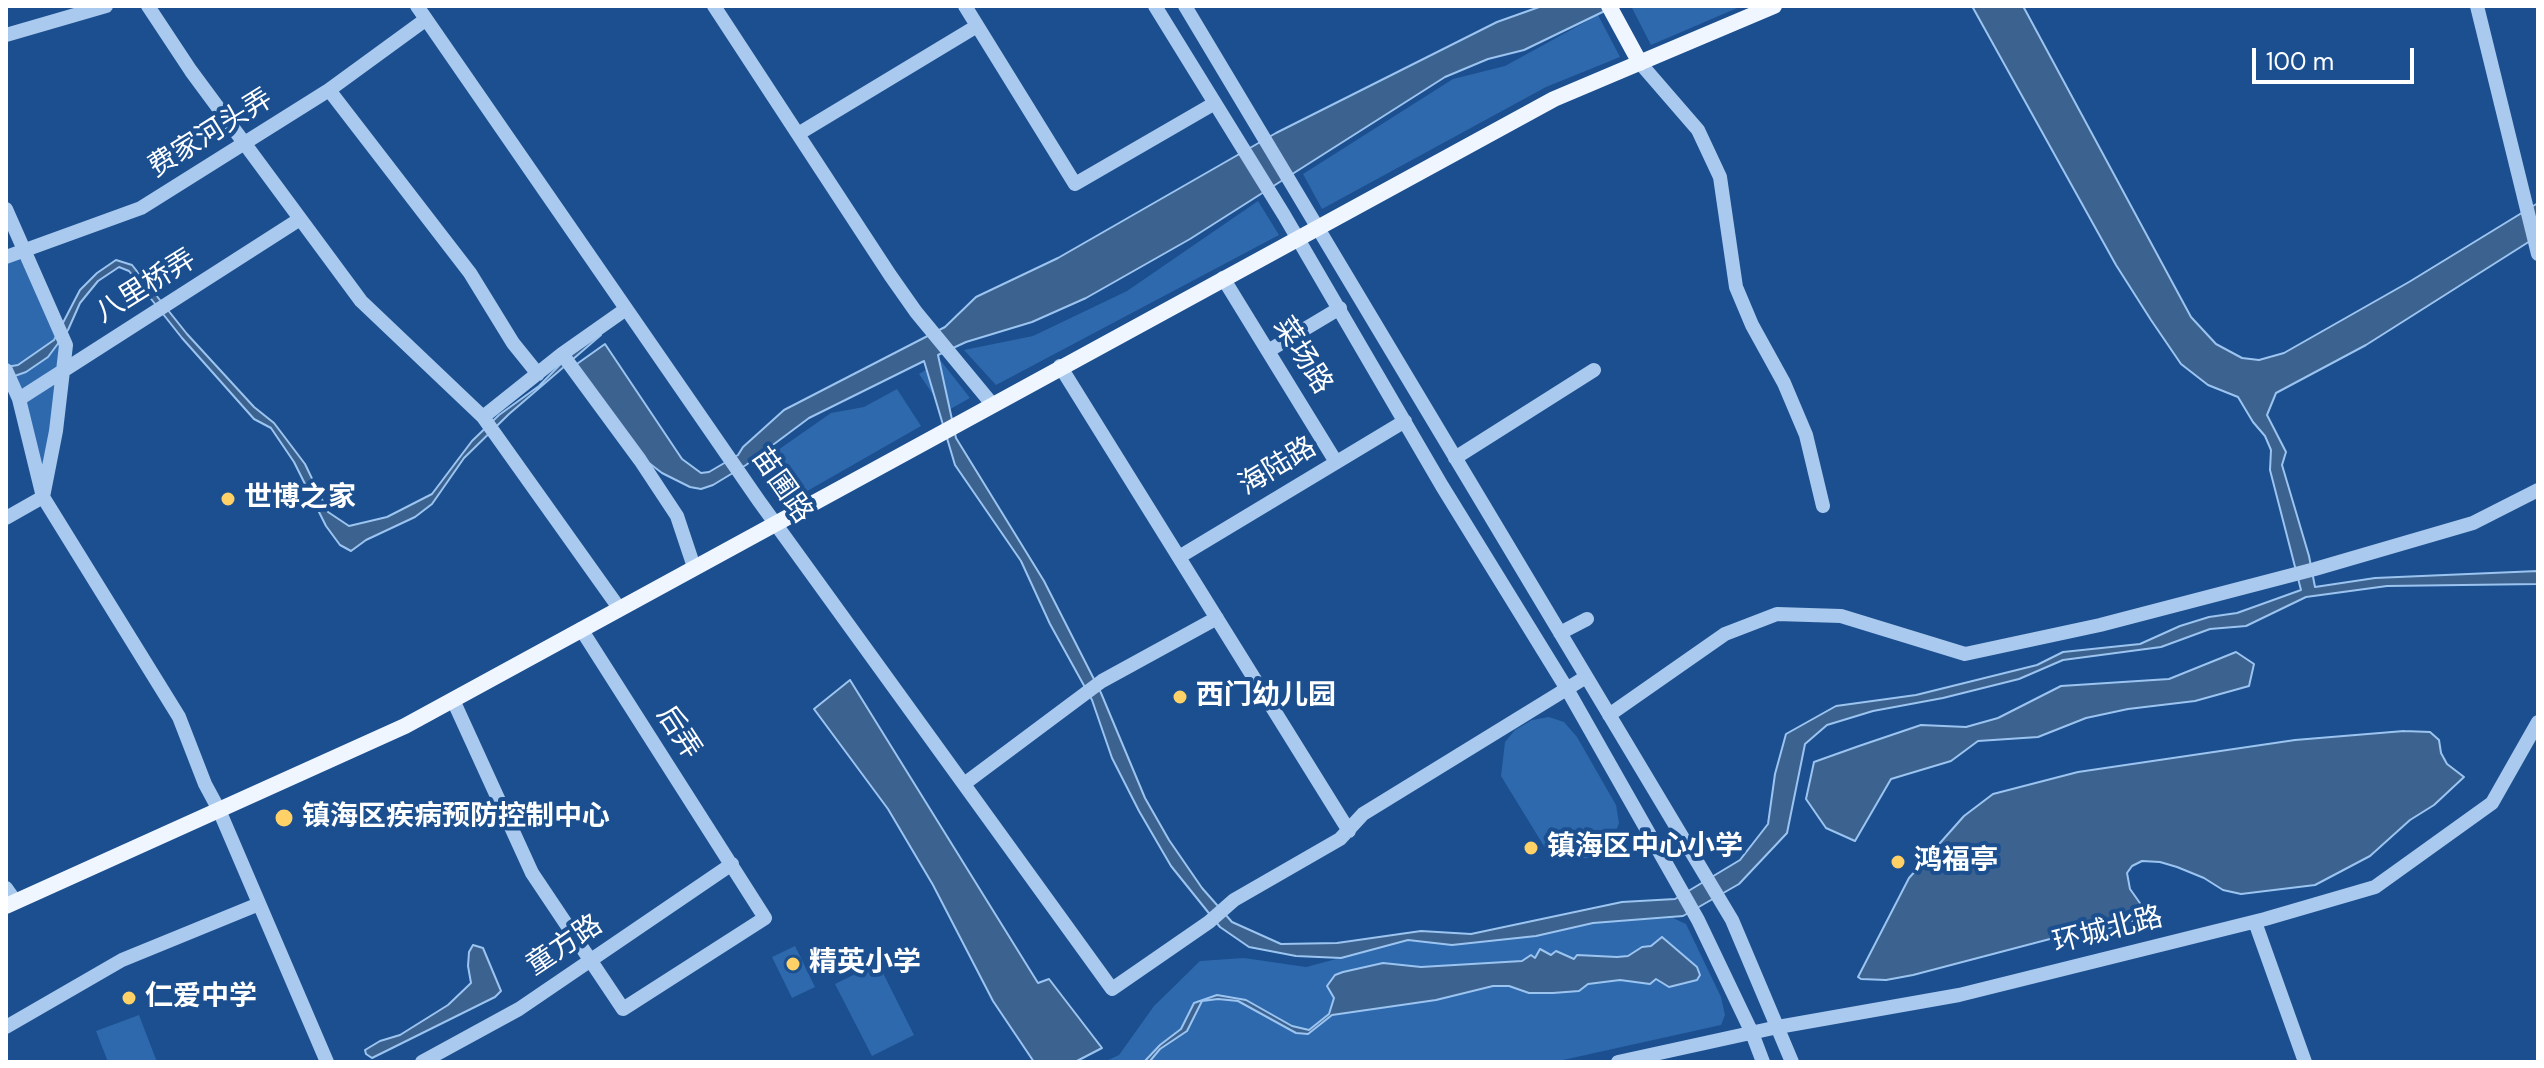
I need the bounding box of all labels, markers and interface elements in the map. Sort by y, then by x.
scale bar [2256,32,2418,82]
text: 100 m [2266,46,2334,77]
street label: 费家河头弄 [143,83,279,185]
street label: 八里桥弄 [90,243,202,331]
street label: 菜场路 [1265,311,1339,401]
street label: 海陆路 [1233,431,1323,503]
street label: 苗圃路 [743,442,819,530]
place label: 世博之家 [244,482,356,516]
marker: 世博之家 [219,490,237,508]
place label: 西门幼儿园 [1196,680,1336,714]
marker: 西门幼儿园 [1171,688,1189,706]
street label: 后弄 [649,700,707,766]
place label: 镇海区疾病预防控制中心 [302,801,610,835]
marker: 镇海区疾病预防控制中心 [273,807,295,829]
place label: 镇海区中心小学 [1547,831,1743,865]
marker: 镇海区中心小学 [1522,839,1540,857]
place label: 鸿福亭 [1914,845,1998,879]
marker: 鸿福亭 [1889,853,1907,871]
street label: 环城北路 [2050,901,2166,961]
street label: 童方路 [521,909,609,983]
place label: 精英小学 [809,947,921,981]
marker: 精英小学 [784,955,802,973]
place label: 仁爱中学 [145,981,257,1015]
marker: 仁爱中学 [120,989,138,1007]

